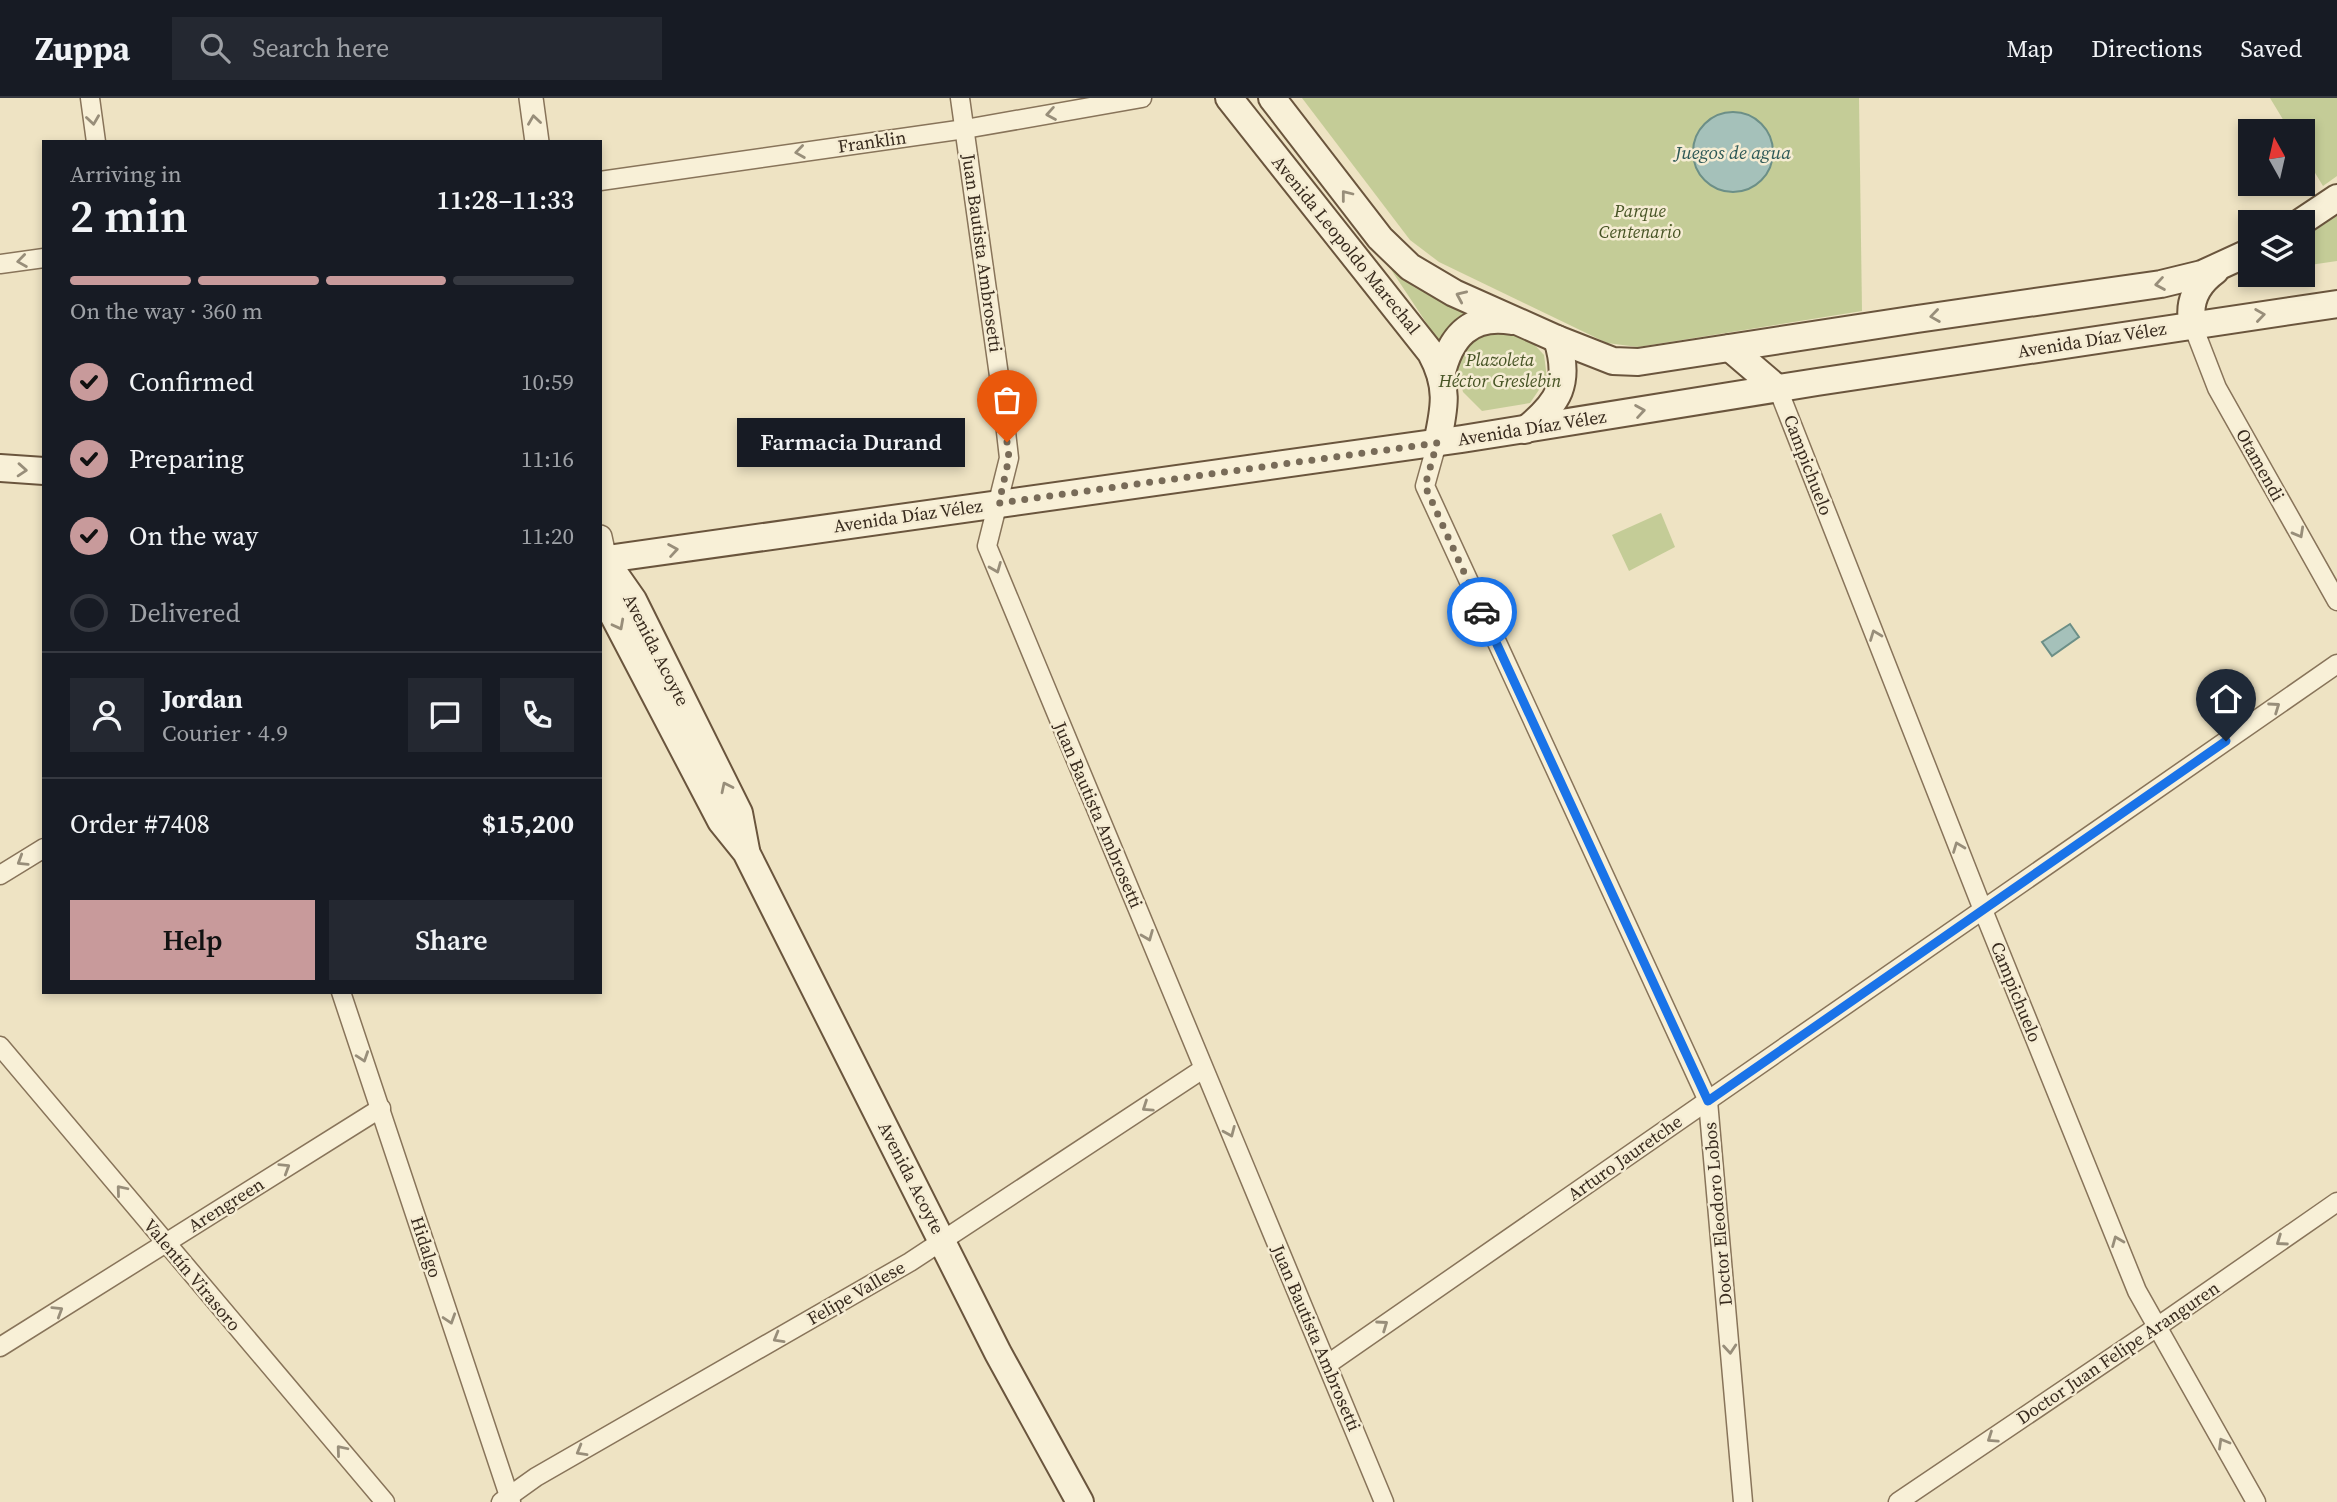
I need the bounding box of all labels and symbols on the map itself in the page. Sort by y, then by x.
one-way arrow [1045,106,1057,121]
one-way arrow [85,114,100,126]
one-way arrow [527,114,542,126]
north arrow [2238,119,2315,196]
street label: Franklin [836,124,908,159]
water label: Juegos de agua [1672,139,1791,165]
one-way arrow [795,144,806,159]
street label: Avenida Leopoldo Marechal [1266,150,1426,339]
street label: Juan Bautista Ambrosetti [956,151,1009,354]
one-way arrow [1342,190,1355,203]
park label: Parque Centenario [1599,198,1681,244]
one-way arrow [16,253,28,268]
one-way arrow [2155,276,2166,291]
one-way arrow [1456,290,1468,304]
one-way arrow [2254,307,2266,322]
one-way arrow [1929,308,1941,323]
street label: Avenida Díaz Vélez [2016,315,2168,364]
park label: Plazoleta Héctor Greslebin [1438,347,1561,393]
pin [977,370,1037,442]
street label: Avenida Díaz Vélez [1456,403,1608,452]
one-way arrow [1634,404,1646,419]
street label: Campichuelo [1778,411,1839,519]
callout: Farmacia Durand [738,418,965,466]
street label: Otamendi [2230,424,2291,506]
one-way arrow [17,462,28,477]
street label: Avenida Díaz Vélez [832,493,984,538]
one-way arrow [2291,525,2304,538]
one-way arrow [667,543,678,558]
one-way arrow [987,561,1001,573]
courier [1447,577,1517,647]
street label: Avenida Acoyte [617,589,695,710]
one-way arrow [610,618,624,630]
one-way arrow [1869,630,1883,642]
pin [2196,669,2256,741]
one-way arrow [2267,703,2280,715]
street label: Juan Bautista Ambrosetti [1047,717,1149,912]
one-way arrow [721,782,735,794]
one-way arrow [1952,842,1966,854]
one-way arrow [17,853,30,866]
one-way arrow [1140,930,1154,942]
street label: Campichuelo [1985,938,2048,1046]
one-way arrow [355,1050,369,1062]
one-way arrow [1141,1099,1154,1112]
street label: Arturo Jauretche [1562,1109,1687,1206]
street label: Avenida Acoyte [872,1117,950,1238]
street label: Doctor Eleodoro Lobos [1697,1121,1738,1307]
one-way arrow [1222,1125,1236,1137]
one-way arrow [277,1163,290,1176]
street label: Arengreen [183,1171,269,1238]
one-way arrow [117,1186,129,1199]
street label: Valentín Virasoro [138,1213,247,1336]
street label: Hidalgo [405,1213,448,1281]
one-way arrow [2276,1233,2289,1245]
one-way arrow [2112,1236,2126,1248]
street label: Juan Bautista Ambrosetti [1265,1240,1367,1435]
street label: Felipe Vallese [802,1254,909,1331]
street label: Doctor Juan Felipe Aranguren [2011,1275,2224,1430]
one-way arrow [50,1306,63,1319]
one-way arrow [442,1313,456,1325]
one-way arrow [1375,1321,1388,1333]
one-way arrow [773,1330,785,1343]
one-way arrow [1722,1344,1737,1355]
one-way arrow [1987,1430,2000,1443]
one-way arrow [2218,1437,2231,1450]
one-way arrow [575,1443,588,1456]
one-way arrow [337,1445,349,1458]

